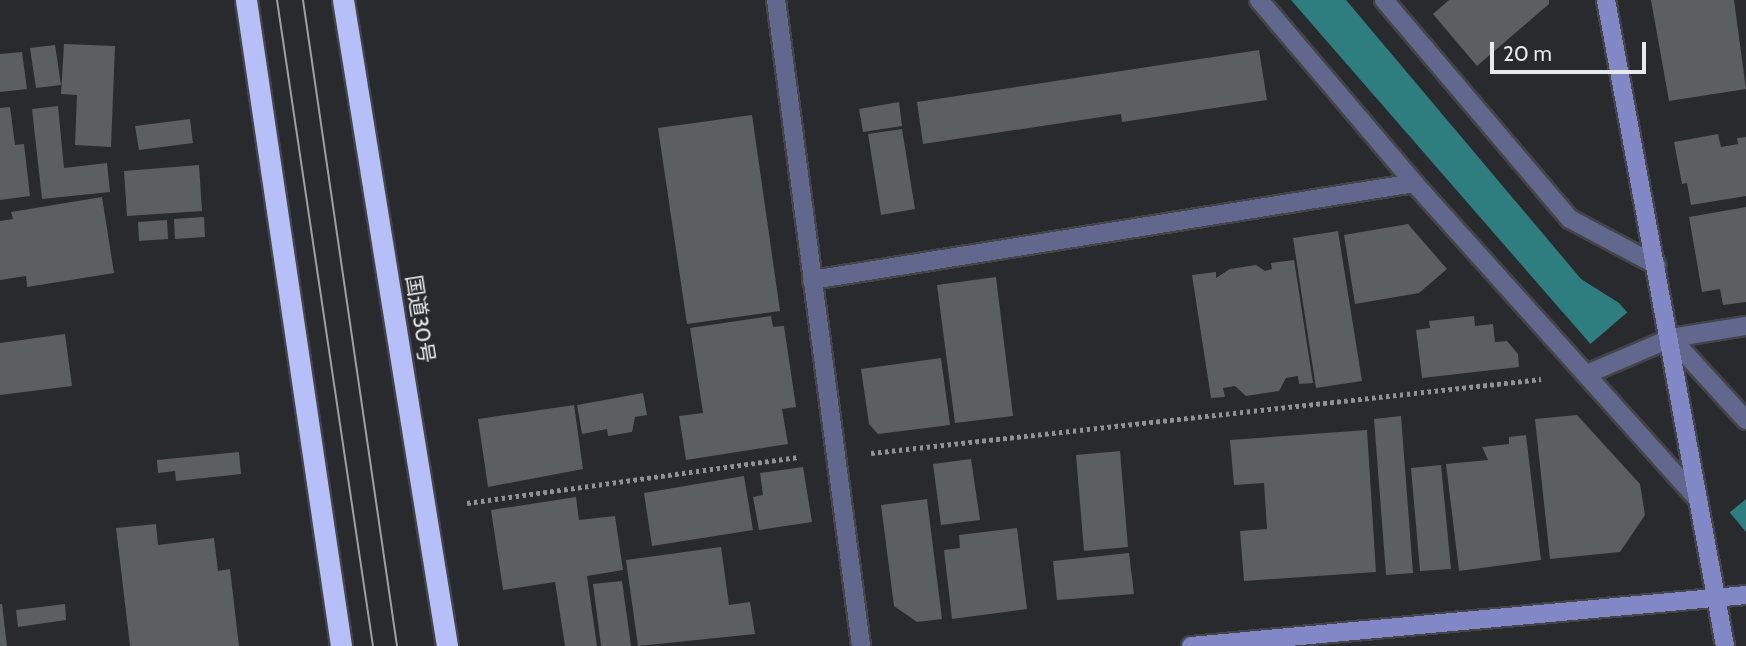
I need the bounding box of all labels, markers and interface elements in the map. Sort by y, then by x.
scale bar [1494,28,1650,72]
text: 20 m [1503,41,1552,66]
street label: 国道30号 [401,273,439,365]

